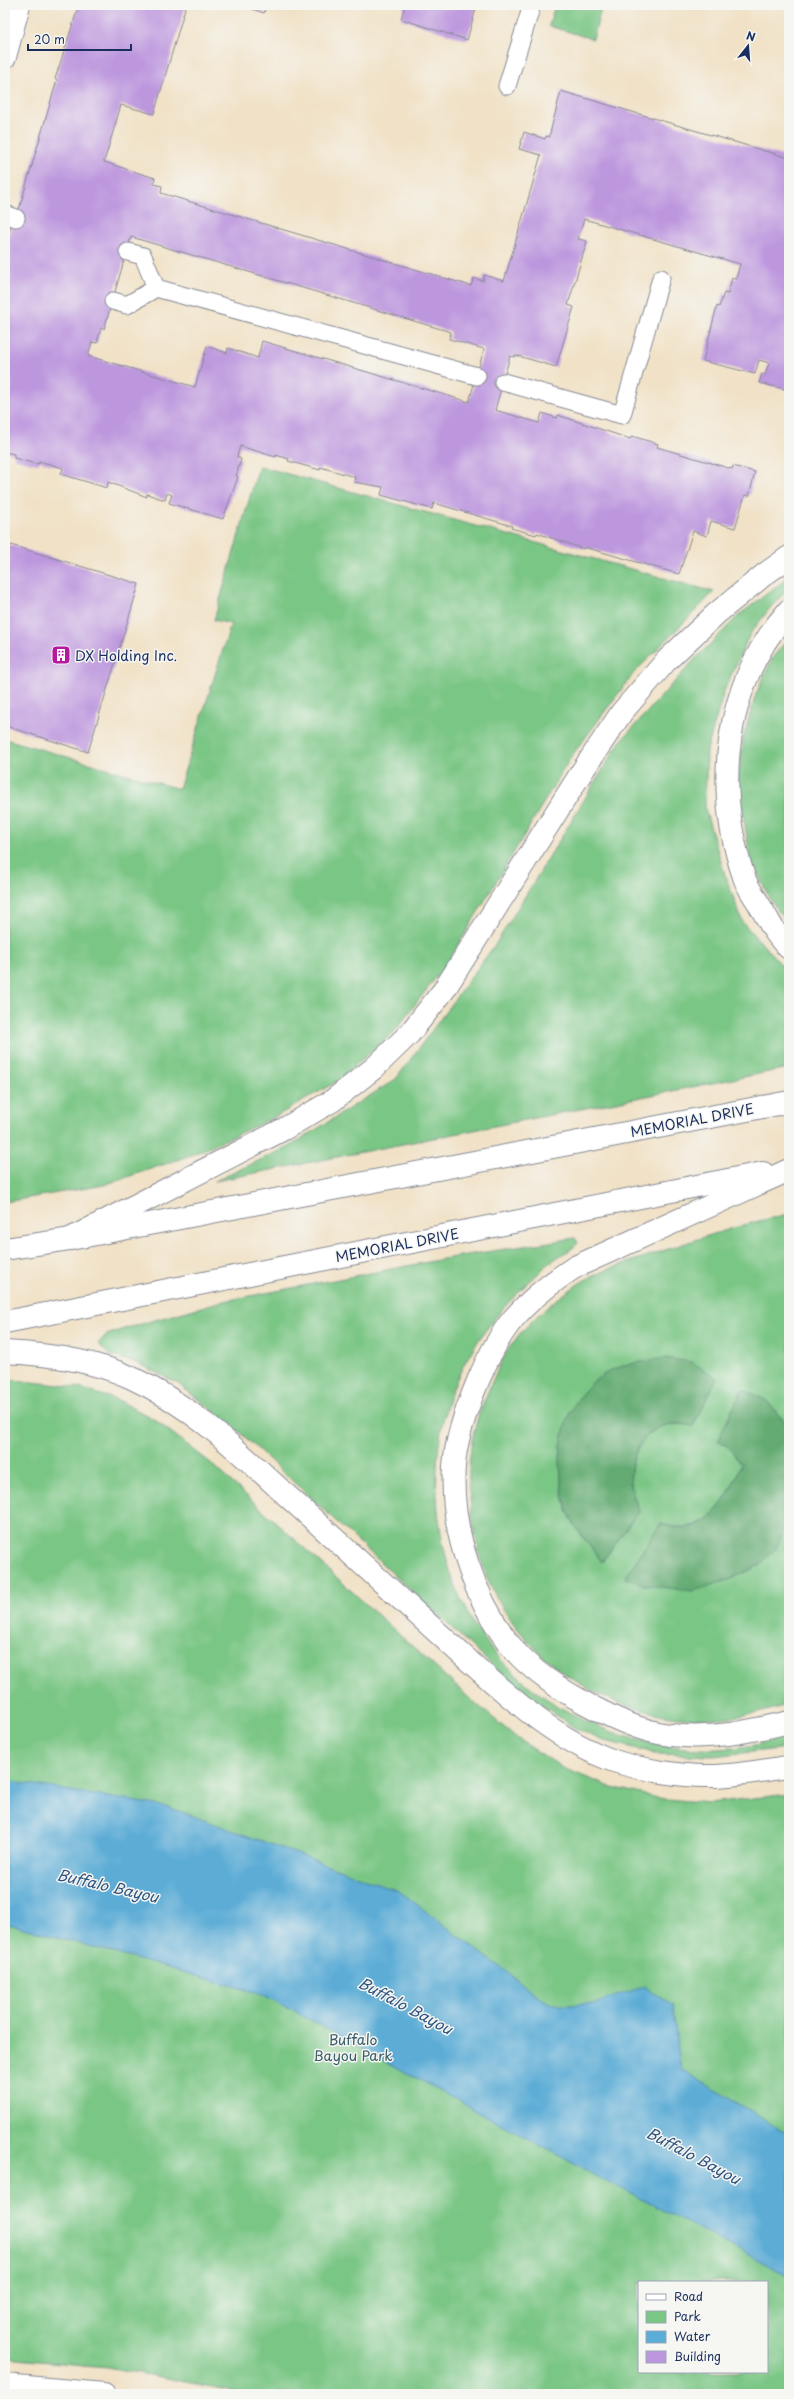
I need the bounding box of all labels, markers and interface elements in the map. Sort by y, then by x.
scale bar [28,26,131,52]
north arrow [728,26,768,66]
text: N [744,27,758,45]
text: 20 m [34,30,65,48]
building icon: DX Holding Inc. [50,644,72,666]
place label: DX Holding Inc. [75,645,177,666]
street label: MEMORIAL DRIVE [628,1098,756,1142]
street label: MEMORIAL DRIVE [333,1223,461,1267]
water label: Buffalo Bayou [55,1862,162,1908]
water label: Buffalo Bayou [355,1971,458,2040]
park label: Buffalo Bayou Park [313,2029,393,2066]
water label: Buffalo Bayou [643,2121,746,2190]
legend [638,2281,768,2373]
text: Road [674,2287,703,2305]
text: Park [674,2307,701,2325]
text: Water [674,2327,711,2345]
text: Building [674,2347,721,2365]

